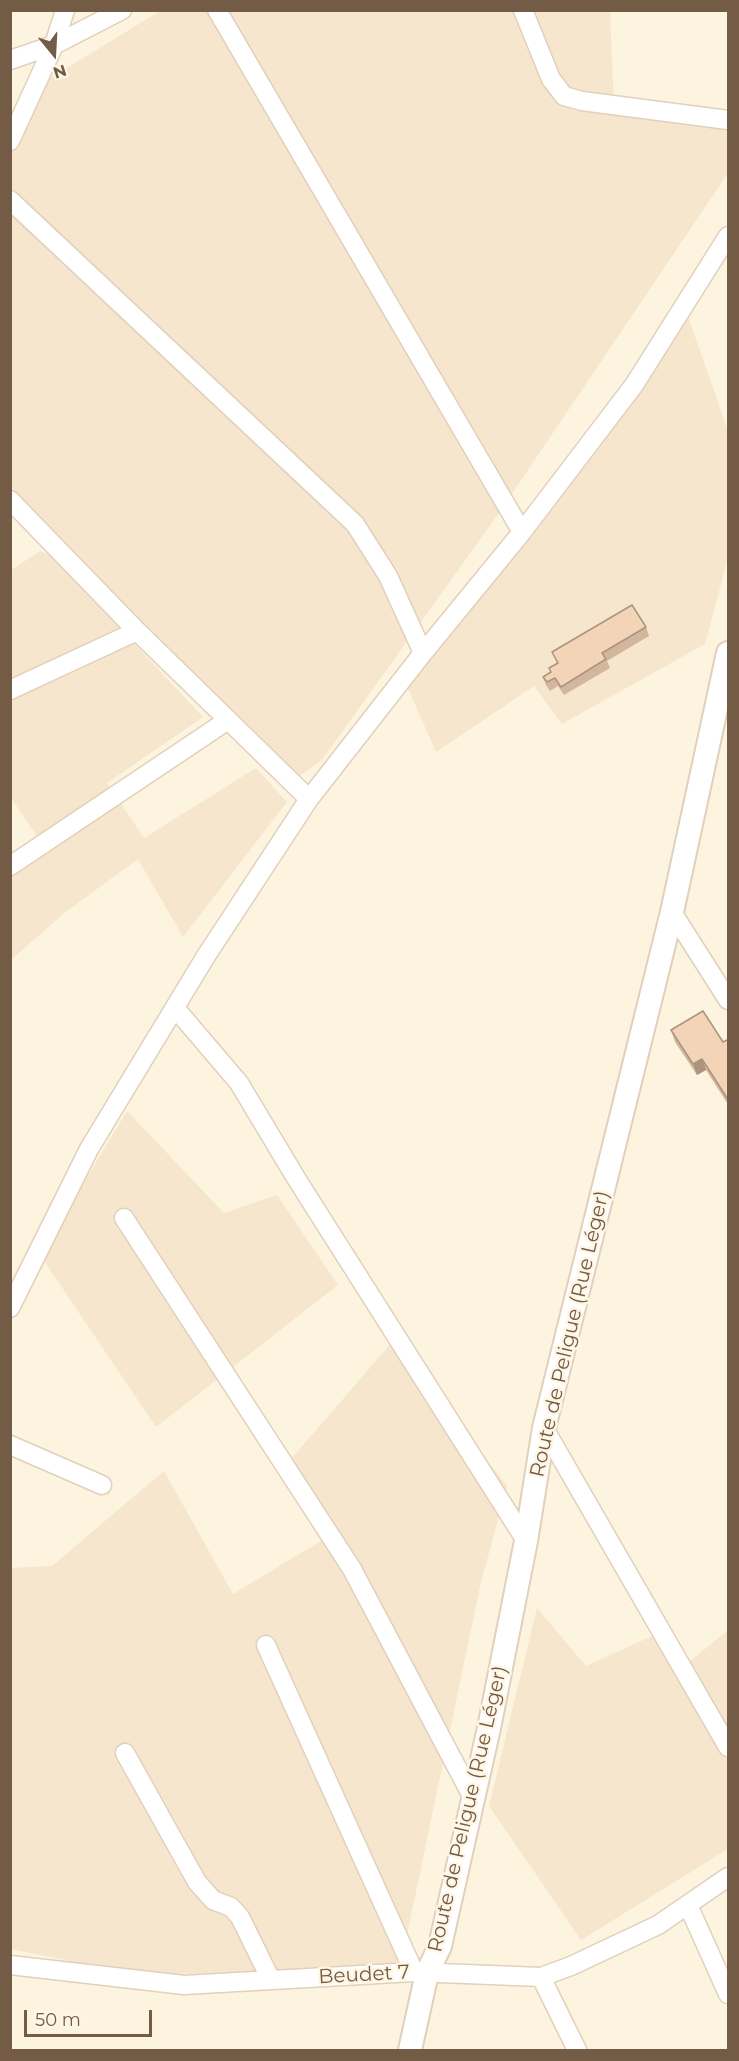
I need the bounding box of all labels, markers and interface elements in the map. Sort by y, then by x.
north arrow [24,24,84,84]
text: N [51,61,69,83]
street label: Route de Peligue (Rue Léger) [525,1188,615,1480]
street label: Route de Peligue (Rue Léger) [423,1663,513,1955]
street label: Beudet 7 [318,1961,410,1989]
scale bar [27,1998,154,2036]
text: 50 m [35,2009,81,2031]

